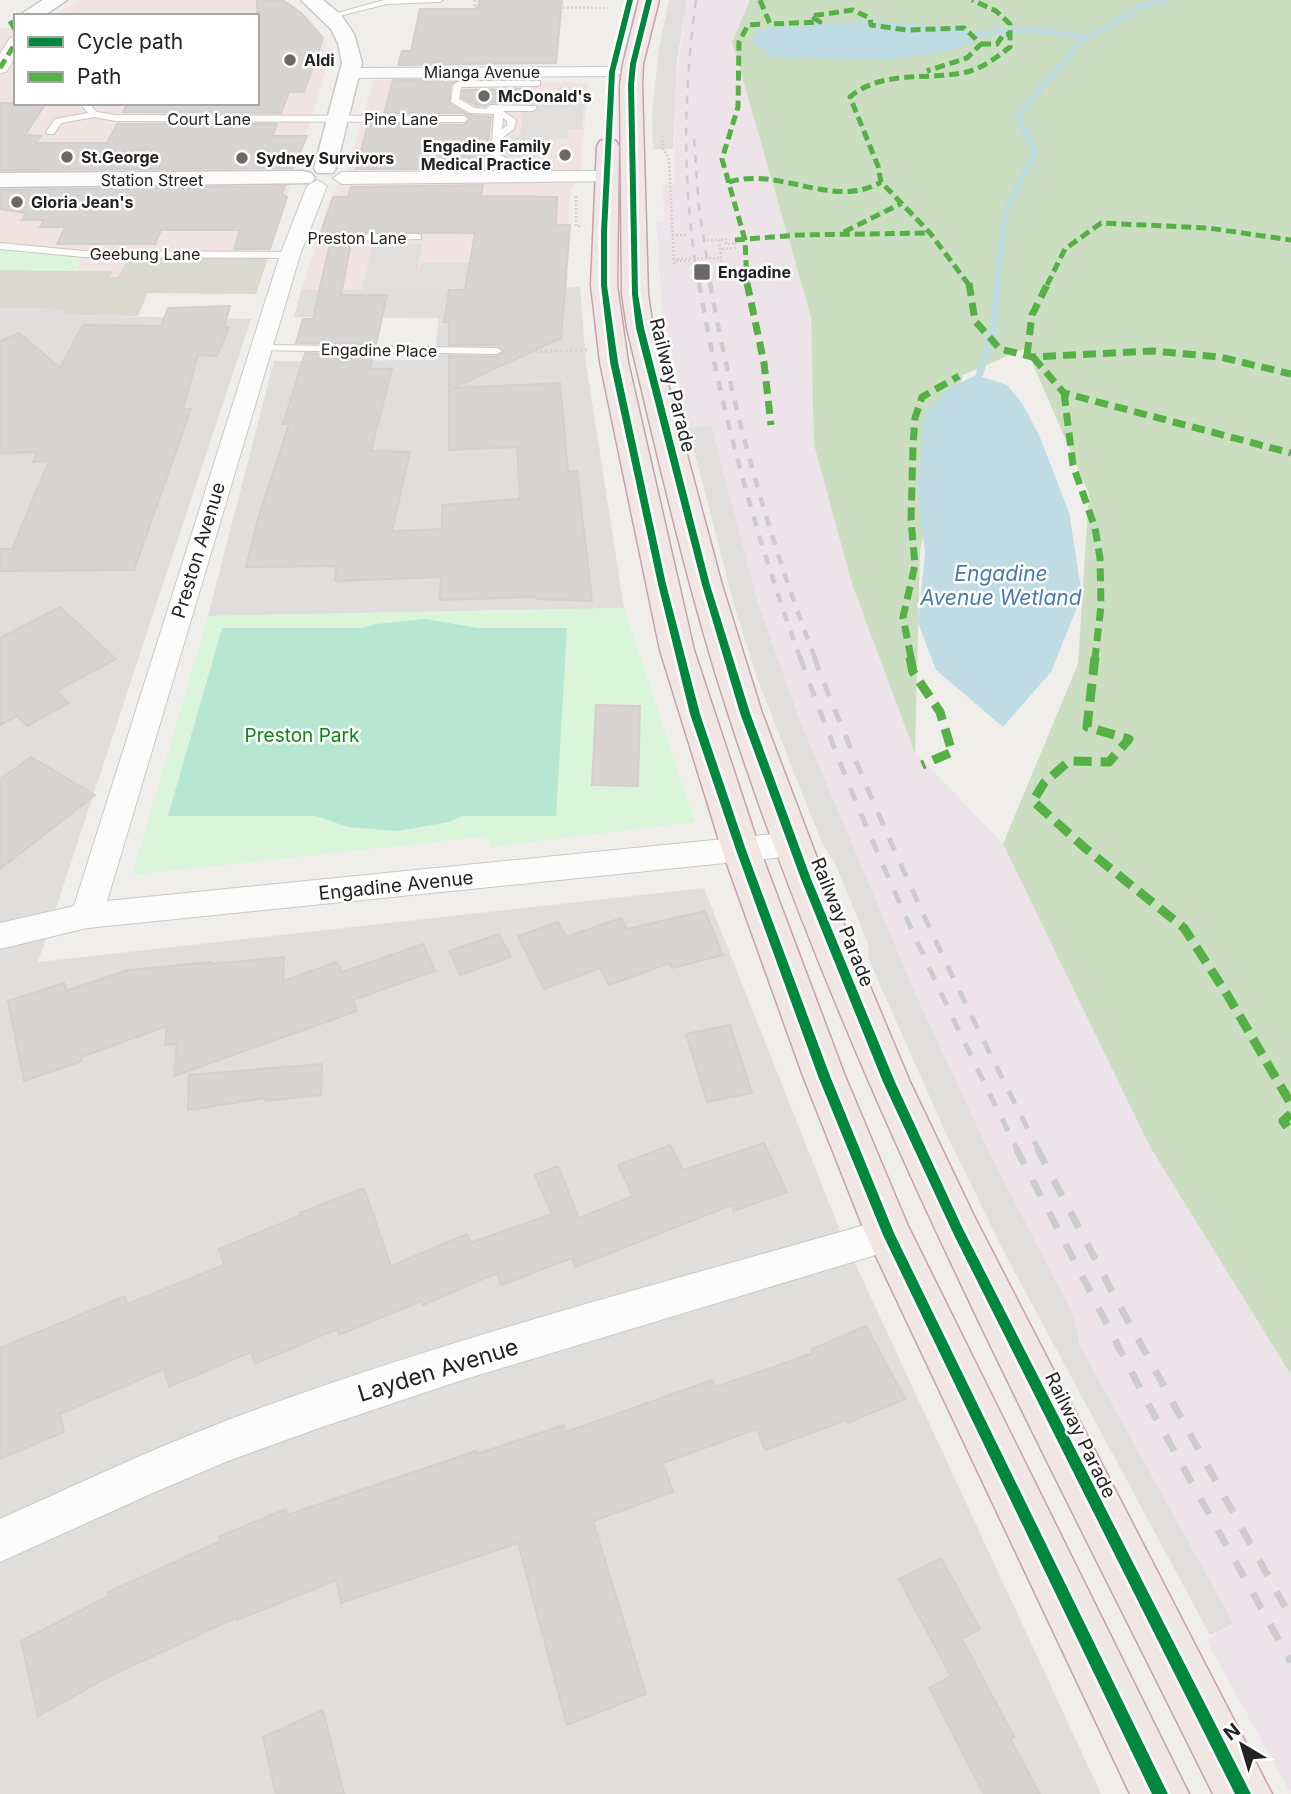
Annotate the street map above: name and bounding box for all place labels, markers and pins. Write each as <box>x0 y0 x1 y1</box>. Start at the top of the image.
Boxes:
place label: Aldi <box>304 50 335 70</box>
marker: Aldi <box>282 52 298 68</box>
place label: McDonald's <box>498 86 592 106</box>
marker: McDonald's <box>476 88 492 104</box>
place label: Engadine Family Medical Practice <box>421 136 551 174</box>
place label: St.George <box>81 147 159 167</box>
marker: Engadine Family Medical Practice <box>557 147 573 163</box>
place label: Sydney Survivors <box>256 148 394 168</box>
marker: St.George <box>59 149 75 165</box>
marker: Sydney Survivors <box>234 150 250 166</box>
place label: Gloria Jean's <box>31 192 133 212</box>
marker: Gloria Jean's <box>9 194 25 210</box>
marker: Engadine <box>692 262 712 282</box>
place label: Engadine <box>718 262 791 282</box>

